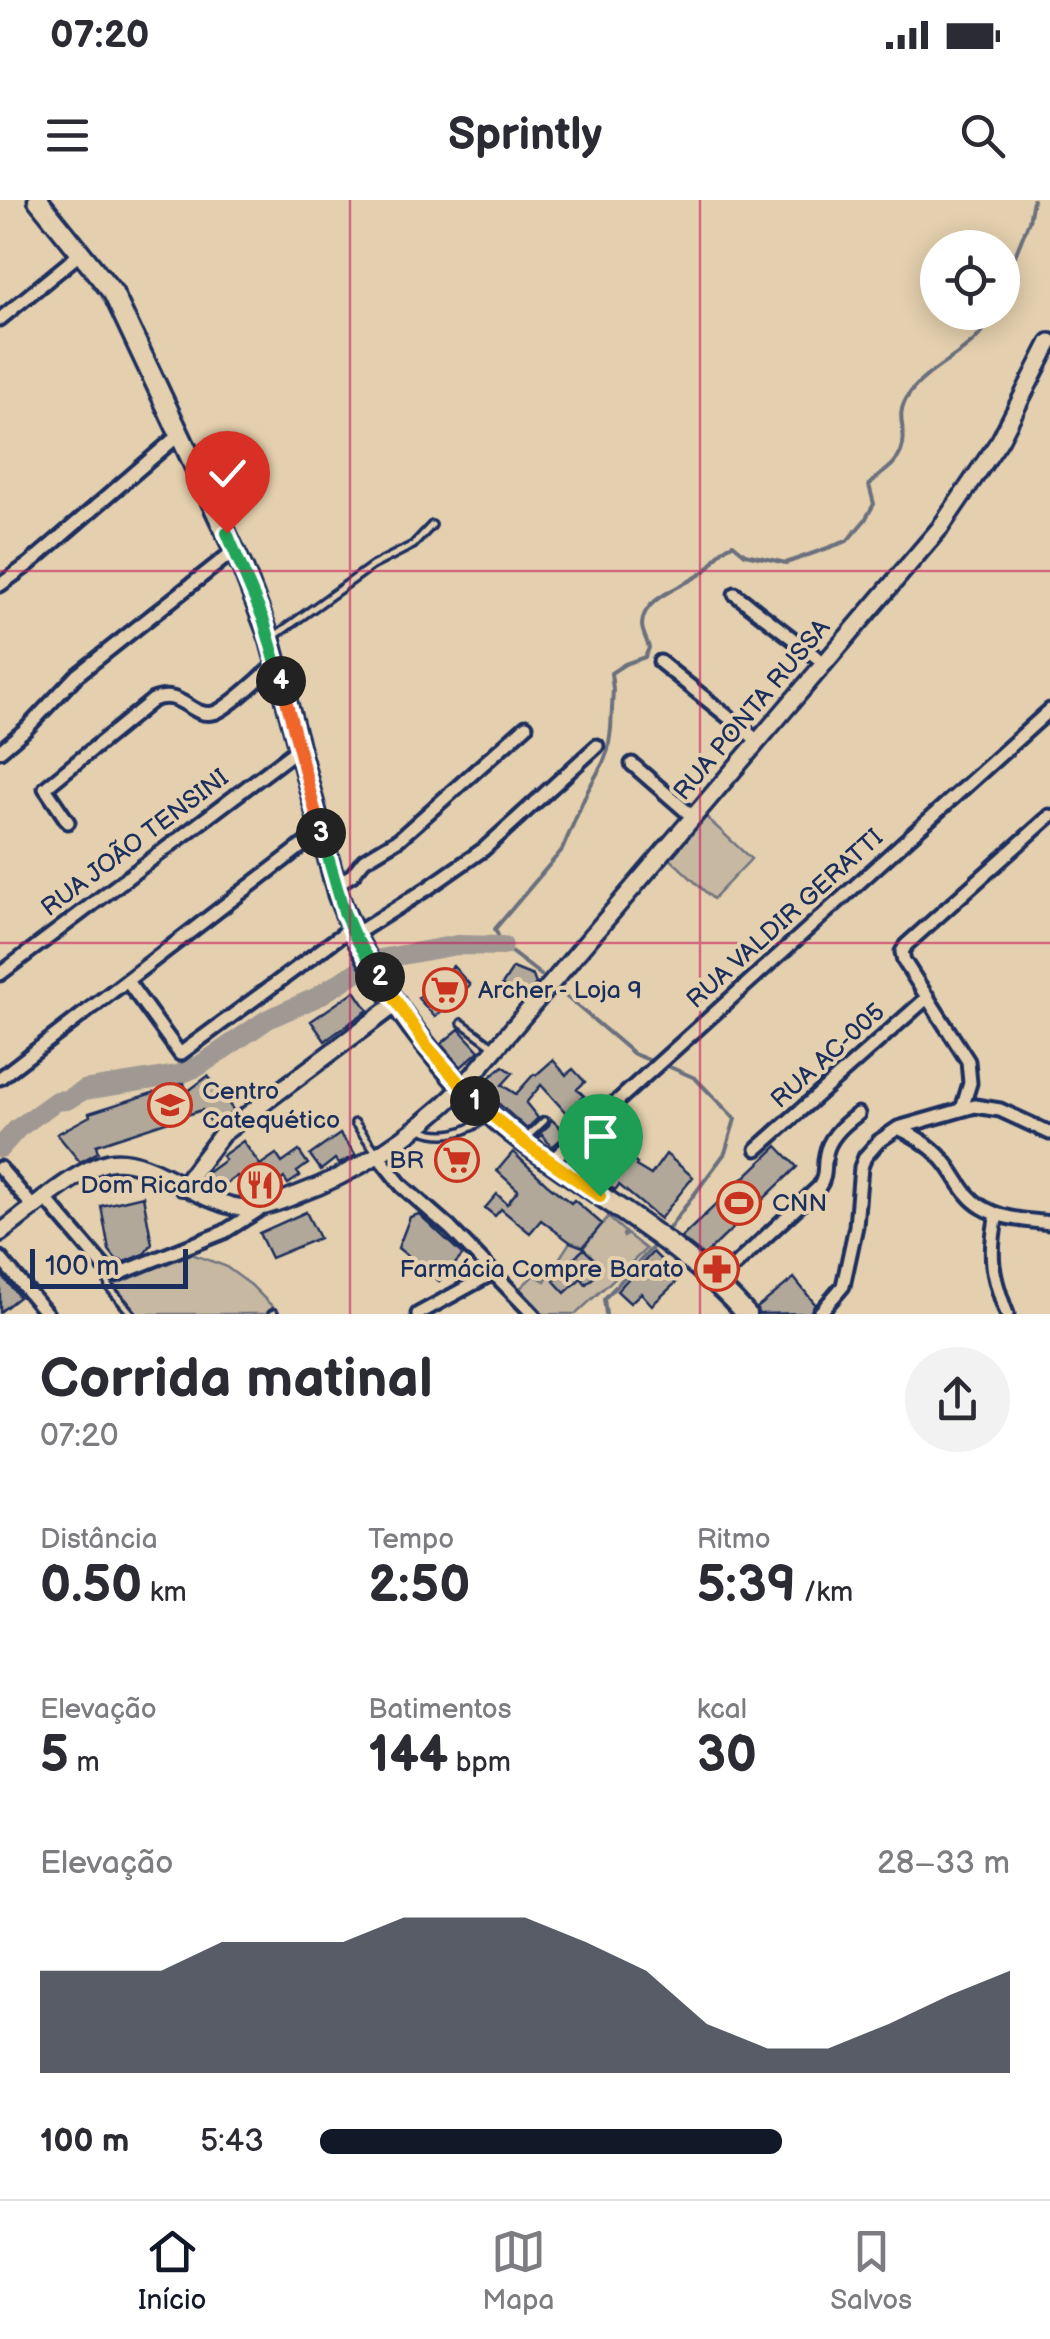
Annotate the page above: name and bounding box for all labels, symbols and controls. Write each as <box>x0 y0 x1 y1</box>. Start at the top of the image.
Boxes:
text: 07:20 <box>50 13 150 58</box>
icon: menu <box>40 108 95 163</box>
text: Sprintly <box>448 108 602 163</box>
icon: search <box>955 108 1010 163</box>
map controls <box>920 230 1020 330</box>
button: locate <box>920 230 1020 330</box>
pin <box>185 431 270 534</box>
icon: check <box>200 446 255 501</box>
street label: RUA PONTA RUSSA <box>667 612 837 807</box>
pin: 4 <box>256 656 306 706</box>
text: 4 <box>273 664 289 697</box>
street label: RUA JOÃO TENSINI <box>35 762 235 924</box>
pin: 3 <box>296 808 346 858</box>
text: 3 <box>313 816 329 849</box>
street label: RUA VALDIR GERATTI <box>680 823 890 1015</box>
pin: 2 <box>355 952 405 1002</box>
text: 2 <box>372 960 388 993</box>
supermarket icon: Archer - Loja 9 <box>422 967 468 1013</box>
place label: Archer - Loja 9 <box>478 975 642 1006</box>
street label: RUA AC-005 <box>765 997 891 1115</box>
place label: Centro Catequético <box>202 1076 340 1136</box>
pin: 1 <box>450 1076 500 1126</box>
school or university icon: Centro Catequético <box>147 1082 193 1128</box>
text: 1 <box>469 1084 481 1117</box>
pin <box>558 1094 643 1197</box>
icon: arrive <box>573 1109 628 1164</box>
supermarket icon: BR <box>434 1137 480 1183</box>
place label: BR <box>389 1145 424 1176</box>
restaurant icon: Dom Ricardo <box>237 1162 283 1208</box>
place label: Dom Ricardo <box>80 1170 228 1201</box>
sports icon: CNN <box>716 1180 762 1226</box>
place label: CNN <box>772 1188 827 1219</box>
scale bar <box>30 1244 188 1288</box>
pharmacy icon: Farmácia Compre Barato <box>694 1246 740 1292</box>
text: 100 m <box>45 1250 119 1283</box>
place label: Farmácia Compre Barato <box>399 1254 684 1285</box>
text: Corrida matinal <box>40 1346 433 1413</box>
button: share <box>905 1347 1010 1452</box>
text: 07:20 <box>40 1417 119 1456</box>
text: Distância <box>40 1523 158 1556</box>
text: Tempo <box>368 1523 454 1556</box>
text: Ritmo <box>697 1523 771 1556</box>
text: 0.50 <box>40 1556 142 1616</box>
text: 2:50 <box>368 1556 470 1616</box>
text: 5:39 <box>697 1556 796 1616</box>
text: km <box>142 1576 187 1609</box>
text: /km <box>796 1576 853 1609</box>
text: Elevação <box>40 1693 157 1726</box>
text: Batimentos <box>368 1693 512 1726</box>
text: kcal <box>697 1693 747 1726</box>
text: 5 <box>40 1726 69 1786</box>
text: 144 <box>368 1726 448 1786</box>
text: 30 <box>697 1726 757 1786</box>
text: m <box>69 1746 100 1779</box>
text: bpm <box>448 1746 511 1779</box>
text: Elevação <box>40 1844 173 1883</box>
text: 28–33 m <box>877 1844 1010 1883</box>
text: 100 m <box>40 2122 129 2161</box>
text: 5:43 <box>200 2122 264 2161</box>
tab: Início <box>138 2224 206 2317</box>
tab: Mapa <box>482 2224 554 2317</box>
tab: Salvos <box>830 2224 912 2317</box>

